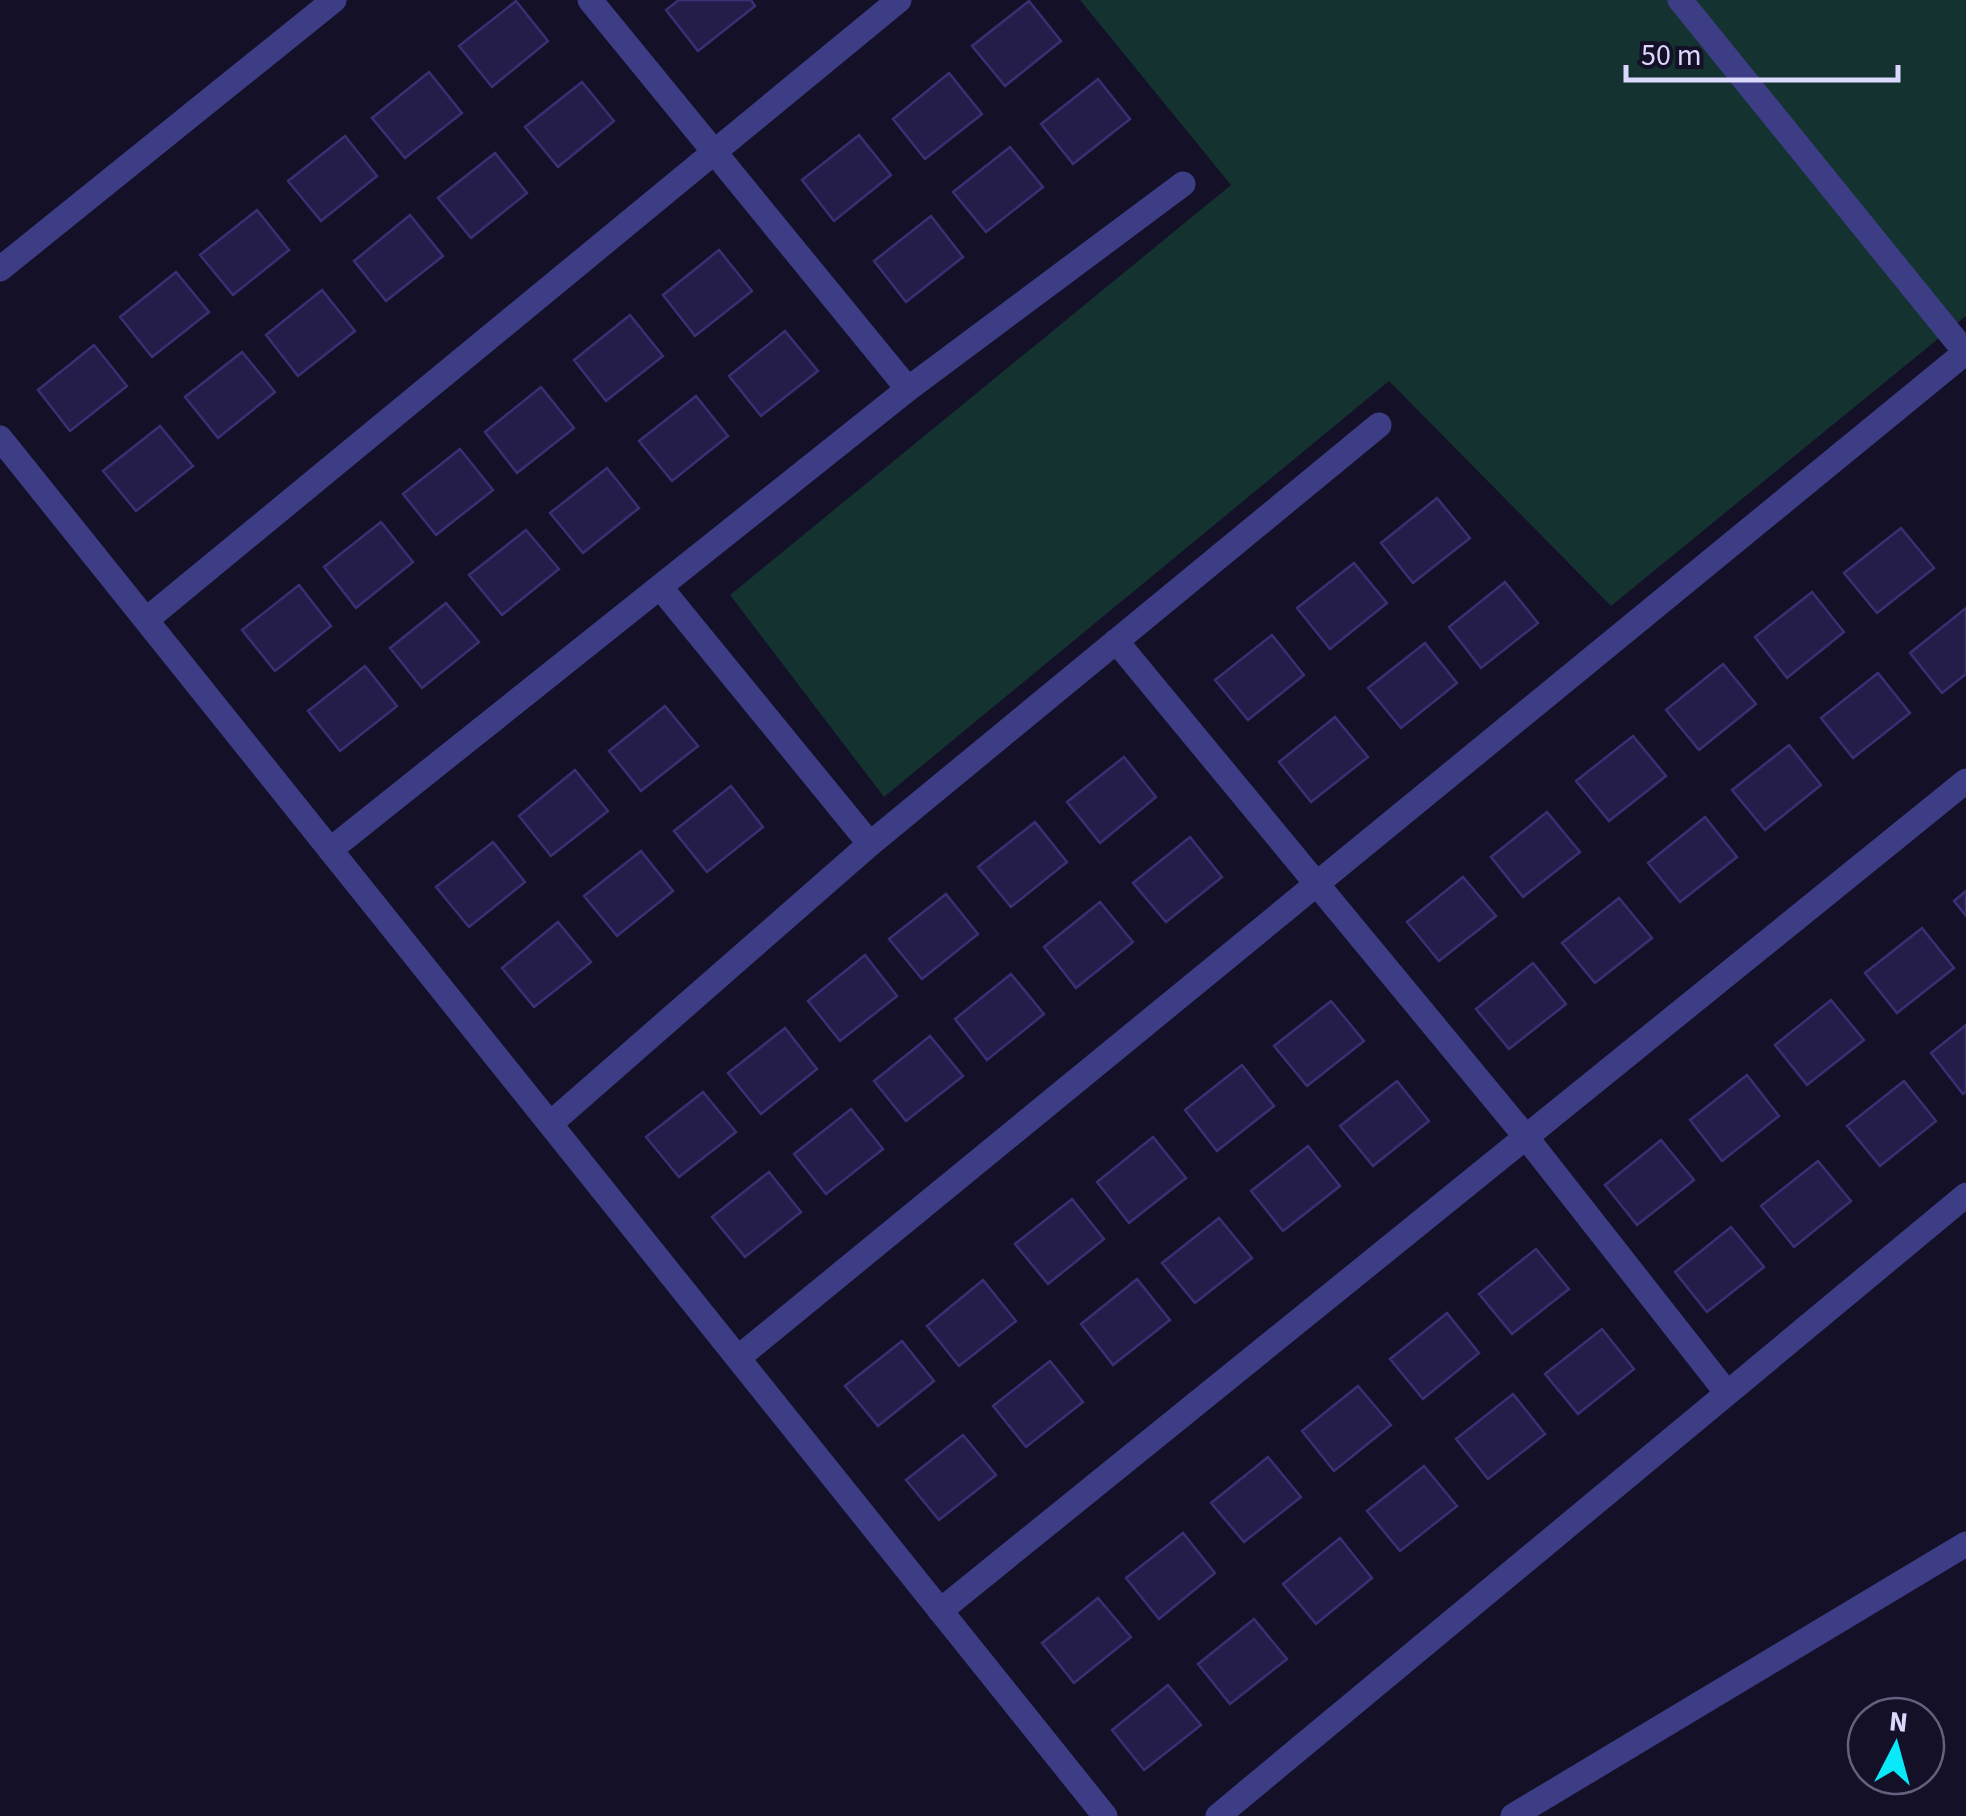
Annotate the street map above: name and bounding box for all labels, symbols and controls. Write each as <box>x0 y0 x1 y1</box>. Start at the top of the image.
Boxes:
scale bar <box>1626 20 1898 82</box>
text: 50 m <box>1641 34 1702 77</box>
north arrow <box>1846 1696 1946 1796</box>
text: N <box>1887 1701 1910 1743</box>

